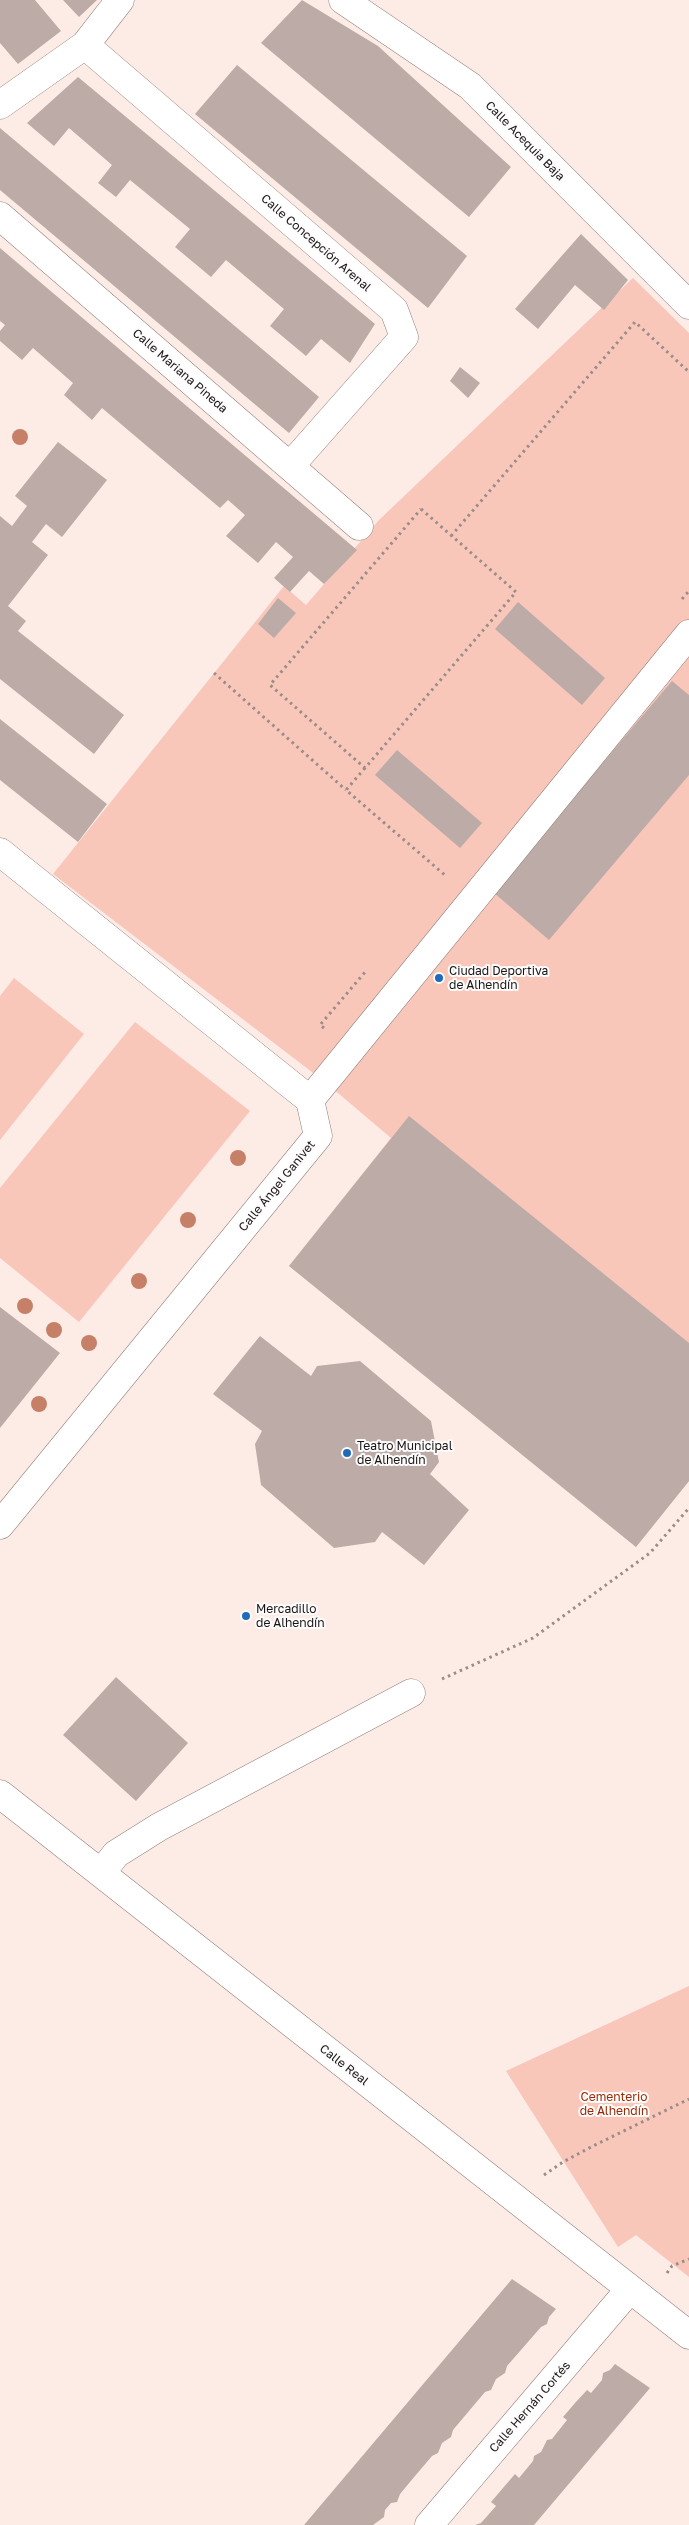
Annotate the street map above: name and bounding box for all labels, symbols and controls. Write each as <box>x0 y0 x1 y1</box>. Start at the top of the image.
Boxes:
street label: Calle Acequia Baja <box>482 98 568 184</box>
street label: Calle Concepción Arenal <box>258 191 374 295</box>
street label: Calle Mariana Pineda <box>130 326 230 416</box>
place label: Ciudad Deportiva de Alhendín <box>449 964 548 992</box>
marker: Ciudad Deportiva de Alhendín <box>433 972 445 984</box>
street label: Calle Ángel Ganivet <box>236 1138 318 1234</box>
place label: Teatro Municipal de Alhendín <box>357 1439 452 1467</box>
marker: Teatro Municipal de Alhendín <box>341 1447 353 1459</box>
place label: Mercadillo de Alhendín <box>256 1602 325 1630</box>
marker: Mercadillo de Alhendín <box>240 1610 252 1622</box>
street label: Calle Real <box>317 2041 371 2089</box>
park label: Cementerio de Alhendín <box>580 2090 648 2118</box>
street label: Calle Hernán Cortés <box>486 2358 574 2456</box>

